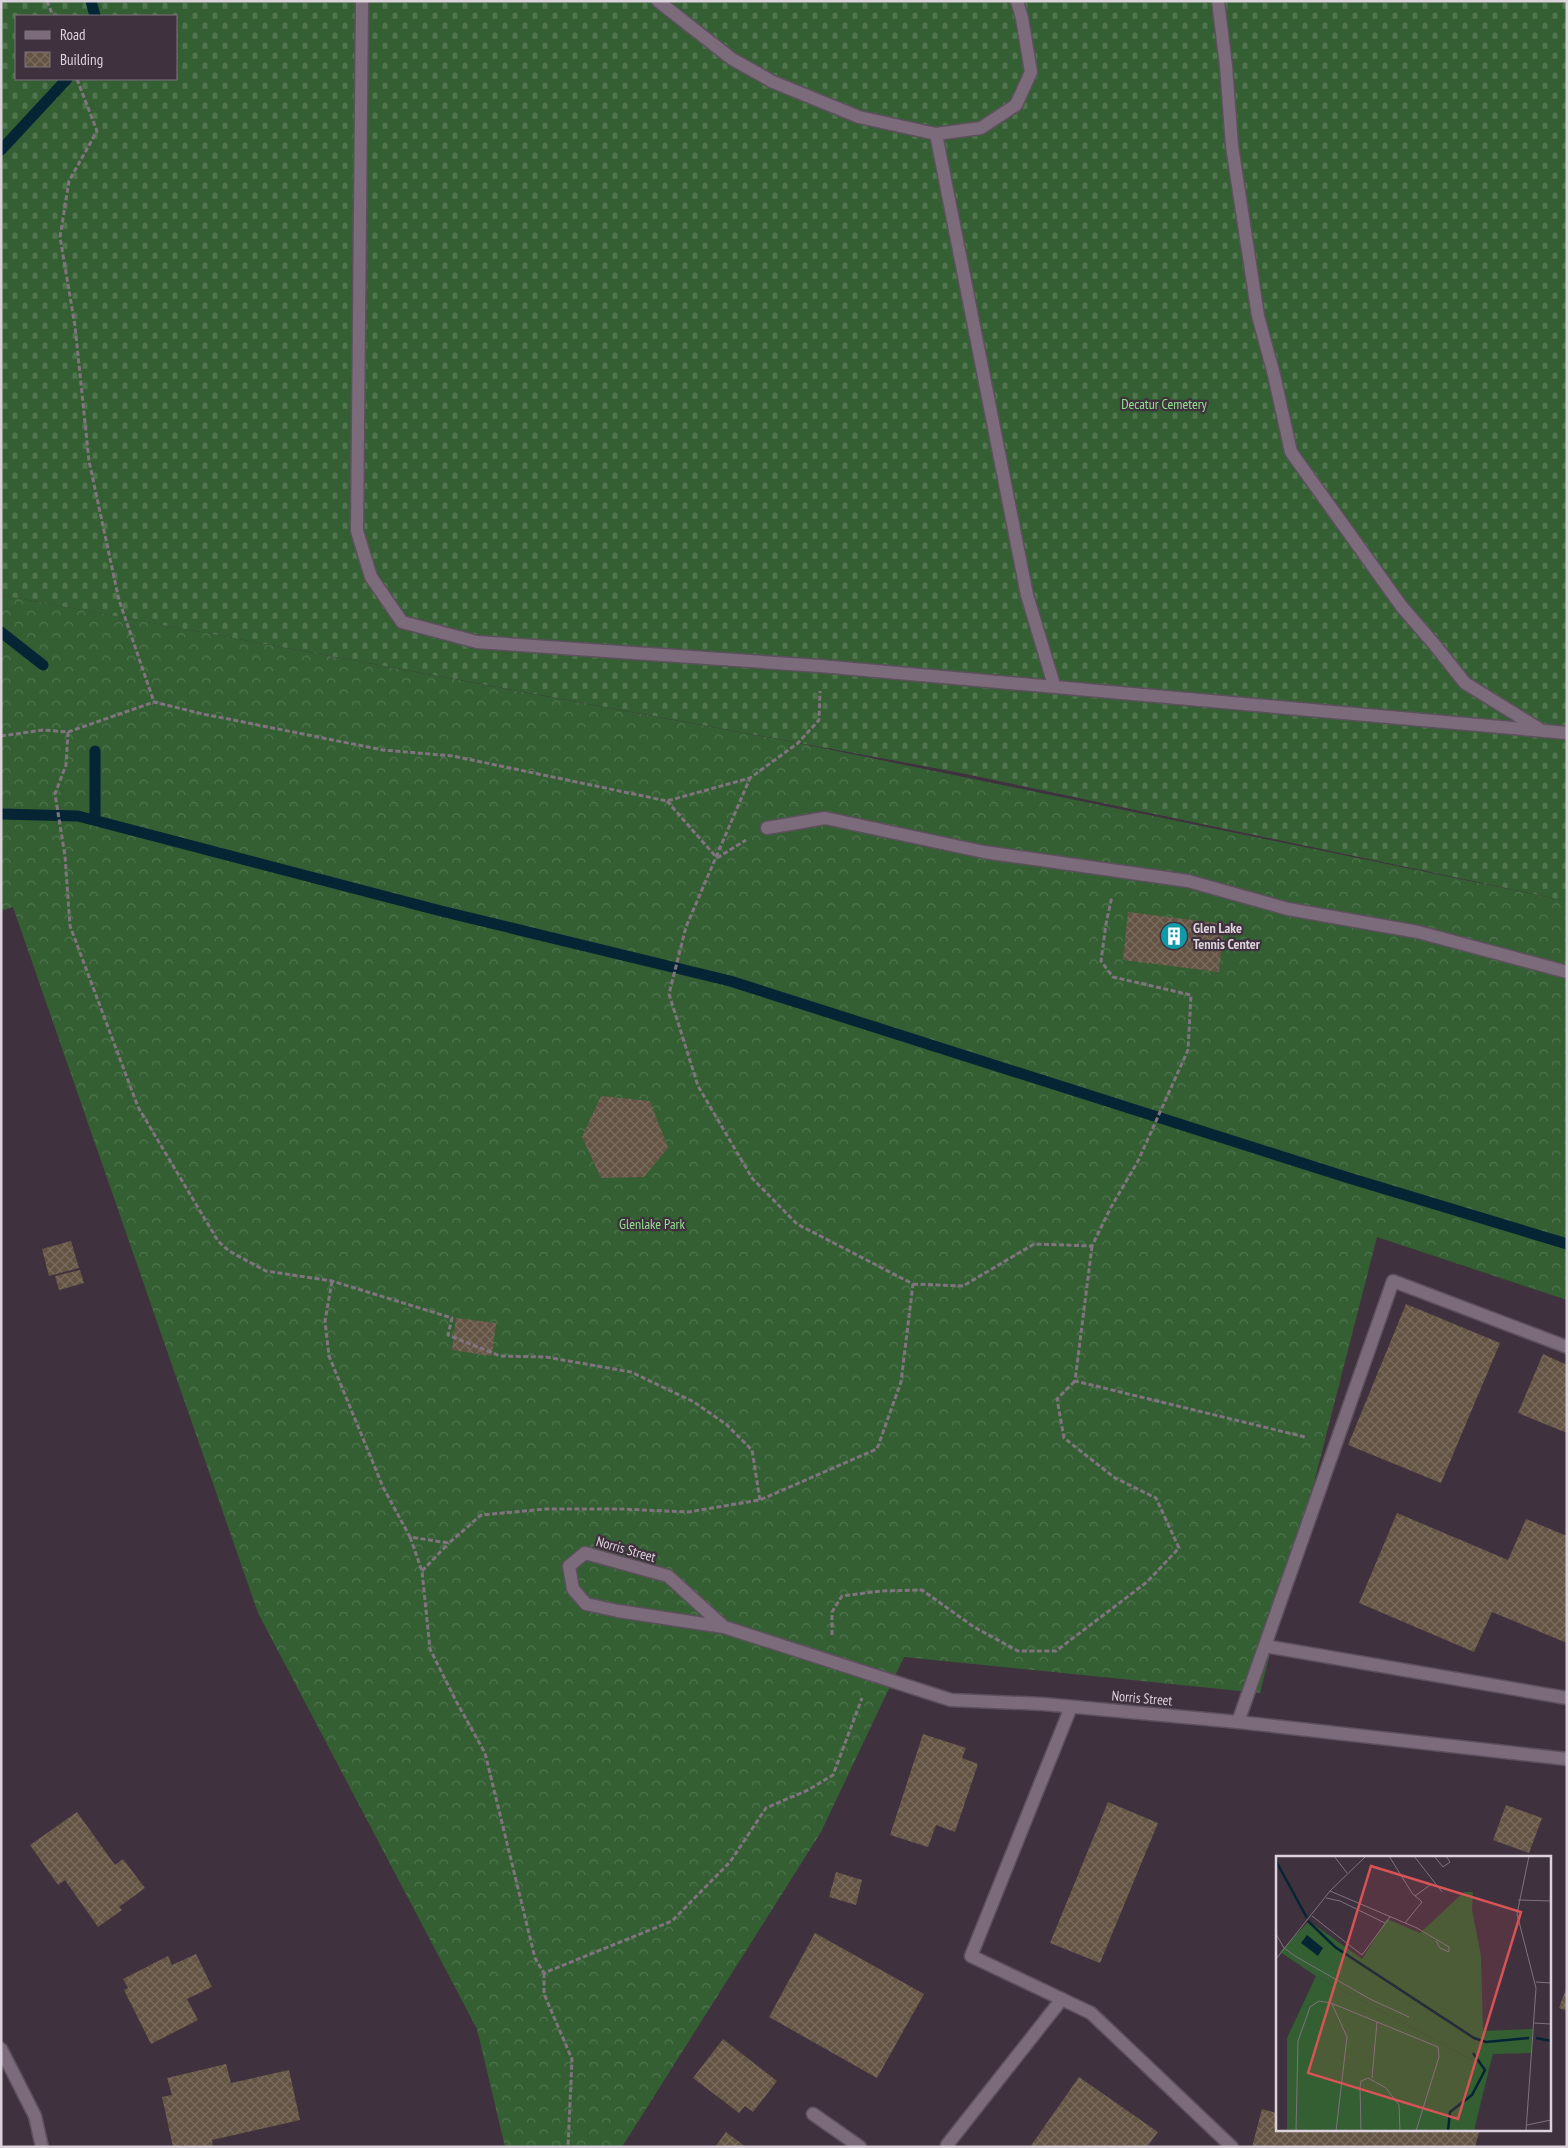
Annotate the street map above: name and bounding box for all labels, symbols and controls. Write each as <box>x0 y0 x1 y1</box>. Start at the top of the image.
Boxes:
legend <box>15 15 178 80</box>
text: Road <box>60 25 86 44</box>
text: Building <box>60 50 103 69</box>
park label: Decatur Cemetery <box>1121 395 1208 413</box>
place label: Glen Lake Tennis Center <box>1193 919 1261 953</box>
building icon: Glen Lake Tennis Center <box>1159 921 1189 951</box>
park label: Glenlake Park <box>619 1215 685 1233</box>
street label: Norris Street <box>594 1532 658 1566</box>
street label: Norris Street <box>1111 1686 1173 1710</box>
inset map <box>1276 1856 1550 2130</box>

